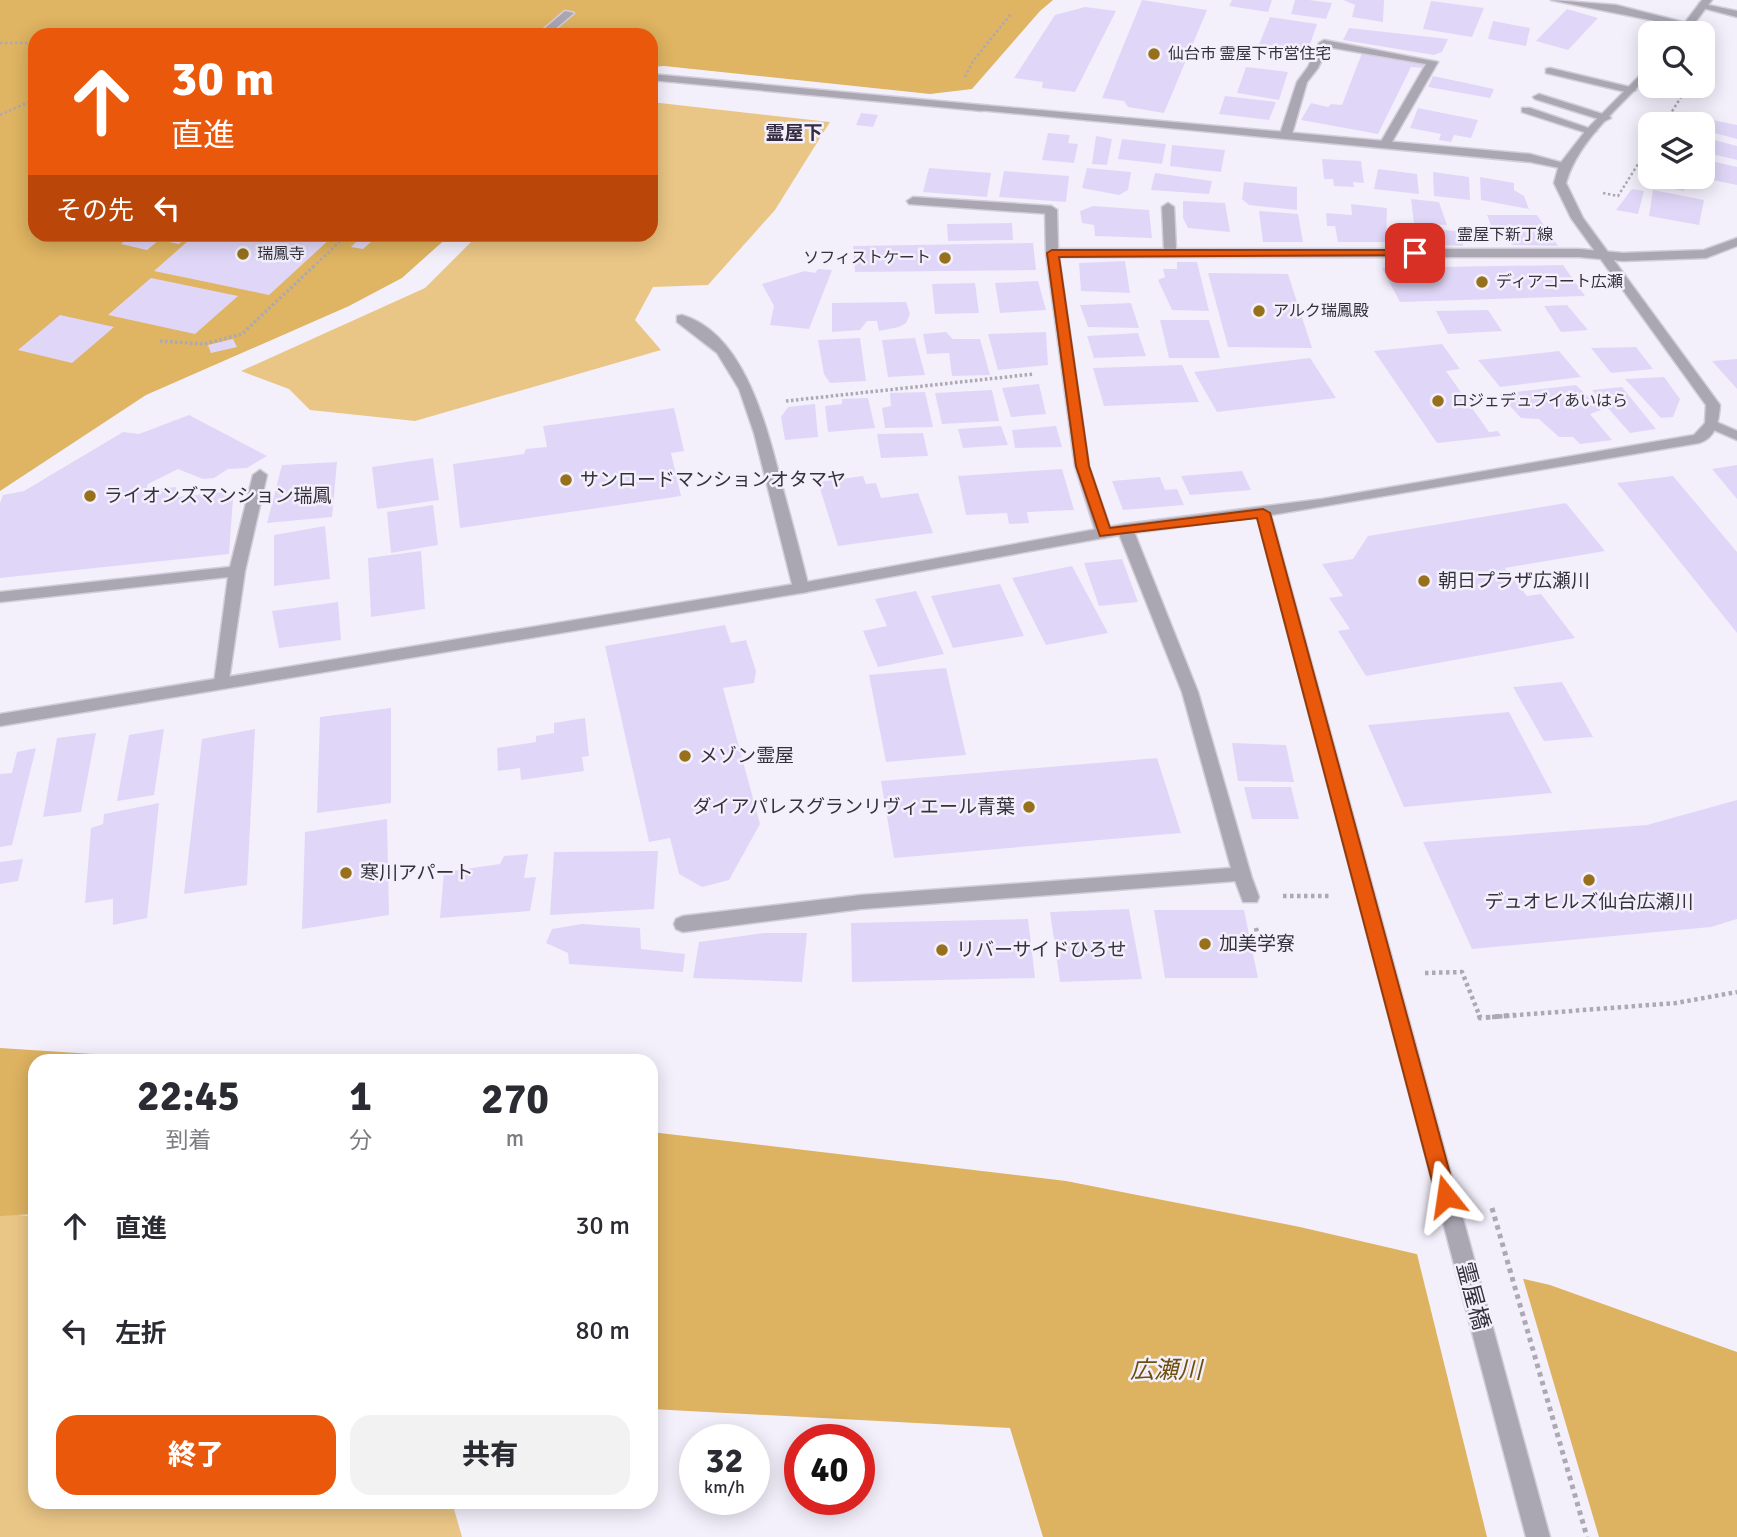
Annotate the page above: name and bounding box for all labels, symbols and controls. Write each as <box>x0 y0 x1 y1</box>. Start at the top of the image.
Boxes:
map controls <box>1638 21 1715 189</box>
button: search <box>1638 21 1715 98</box>
place label: 仙台市 霊屋下市営住宅 <box>1168 44 1332 64</box>
marker: 仙台市 霊屋下市営住宅 <box>1146 46 1162 62</box>
text: 30 m <box>171 49 274 109</box>
icon: ahead <box>56 56 147 147</box>
button: layers <box>1638 112 1715 189</box>
text: 直進 <box>171 116 235 155</box>
district label: 霊屋下 <box>765 121 823 145</box>
icon: left <box>148 189 186 227</box>
text: その先 <box>56 195 134 227</box>
pin <box>1385 223 1445 283</box>
street label: 霊屋下新丁線 <box>1457 225 1553 245</box>
icon: arrive <box>1396 234 1434 272</box>
place label: 瑞鳳寺 <box>257 244 305 264</box>
marker: 瑞鳳寺 <box>235 246 251 262</box>
place label: ソフィストケート <box>803 248 931 268</box>
marker: ソフィストケート <box>937 250 953 266</box>
place label: ディアコート広瀬 <box>1496 272 1623 292</box>
marker: ディアコート広瀬 <box>1474 274 1490 290</box>
place label: アルク瑞鳳殿 <box>1273 301 1369 321</box>
marker: アルク瑞鳳殿 <box>1251 303 1267 319</box>
place label: ロジェデュブイあいはら <box>1452 391 1628 411</box>
marker: ロジェデュブイあいはら <box>1430 393 1446 409</box>
place label: サンロードマンションオタマヤ <box>580 468 846 492</box>
marker: サンロードマンションオタマヤ <box>558 472 574 488</box>
place label: ライオンズマンション瑞鳳 <box>104 484 332 508</box>
marker: ライオンズマンション瑞鳳 <box>82 488 98 504</box>
place label: 朝日プラザ広瀬川 <box>1438 569 1590 593</box>
marker: 朝日プラザ広瀬川 <box>1416 573 1432 589</box>
place label: メゾン霊屋 <box>699 744 794 768</box>
marker: メゾン霊屋 <box>677 748 693 764</box>
place label: ダイアパレスグランリヴィエール青葉 <box>692 795 1015 819</box>
marker: ダイアパレスグランリヴィエール青葉 <box>1021 799 1037 815</box>
place label: 寒川アパート <box>360 861 474 885</box>
marker: 寒川アパート <box>338 865 354 881</box>
marker: デュオヒルズ仙台広瀬川 <box>1581 872 1597 888</box>
place label: デュオヒルズ仙台広瀬川 <box>1484 890 1694 914</box>
place label: 加美学寮 <box>1219 932 1295 956</box>
marker: 加美学寮 <box>1197 936 1213 952</box>
place label: リバーサイドひろせ <box>956 938 1127 962</box>
marker: リバーサイドひろせ <box>934 942 950 958</box>
text: 22:45 <box>137 1071 240 1122</box>
text: 1 <box>349 1071 372 1122</box>
text: 270 <box>481 1074 549 1125</box>
text: m <box>506 1124 524 1153</box>
text: 到着 <box>166 1126 212 1155</box>
text: 分 <box>349 1126 372 1155</box>
position arrow <box>1409 1159 1483 1233</box>
icon: ahead <box>56 1207 94 1245</box>
text: 30 m <box>575 1210 630 1242</box>
text: 直進 <box>115 1213 167 1245</box>
street label: 霊屋橋 <box>1450 1259 1496 1333</box>
icon: left <box>56 1312 94 1350</box>
text: 80 m <box>575 1315 630 1347</box>
text: 左折 <box>115 1318 167 1350</box>
water label: 広瀬川 <box>1130 1355 1205 1385</box>
button: 終了 <box>56 1415 336 1495</box>
button: 共有 <box>350 1415 630 1495</box>
speed limit sign: 40 <box>784 1424 875 1515</box>
text: 32 <box>706 1439 743 1482</box>
text: km/h <box>704 1476 745 1498</box>

